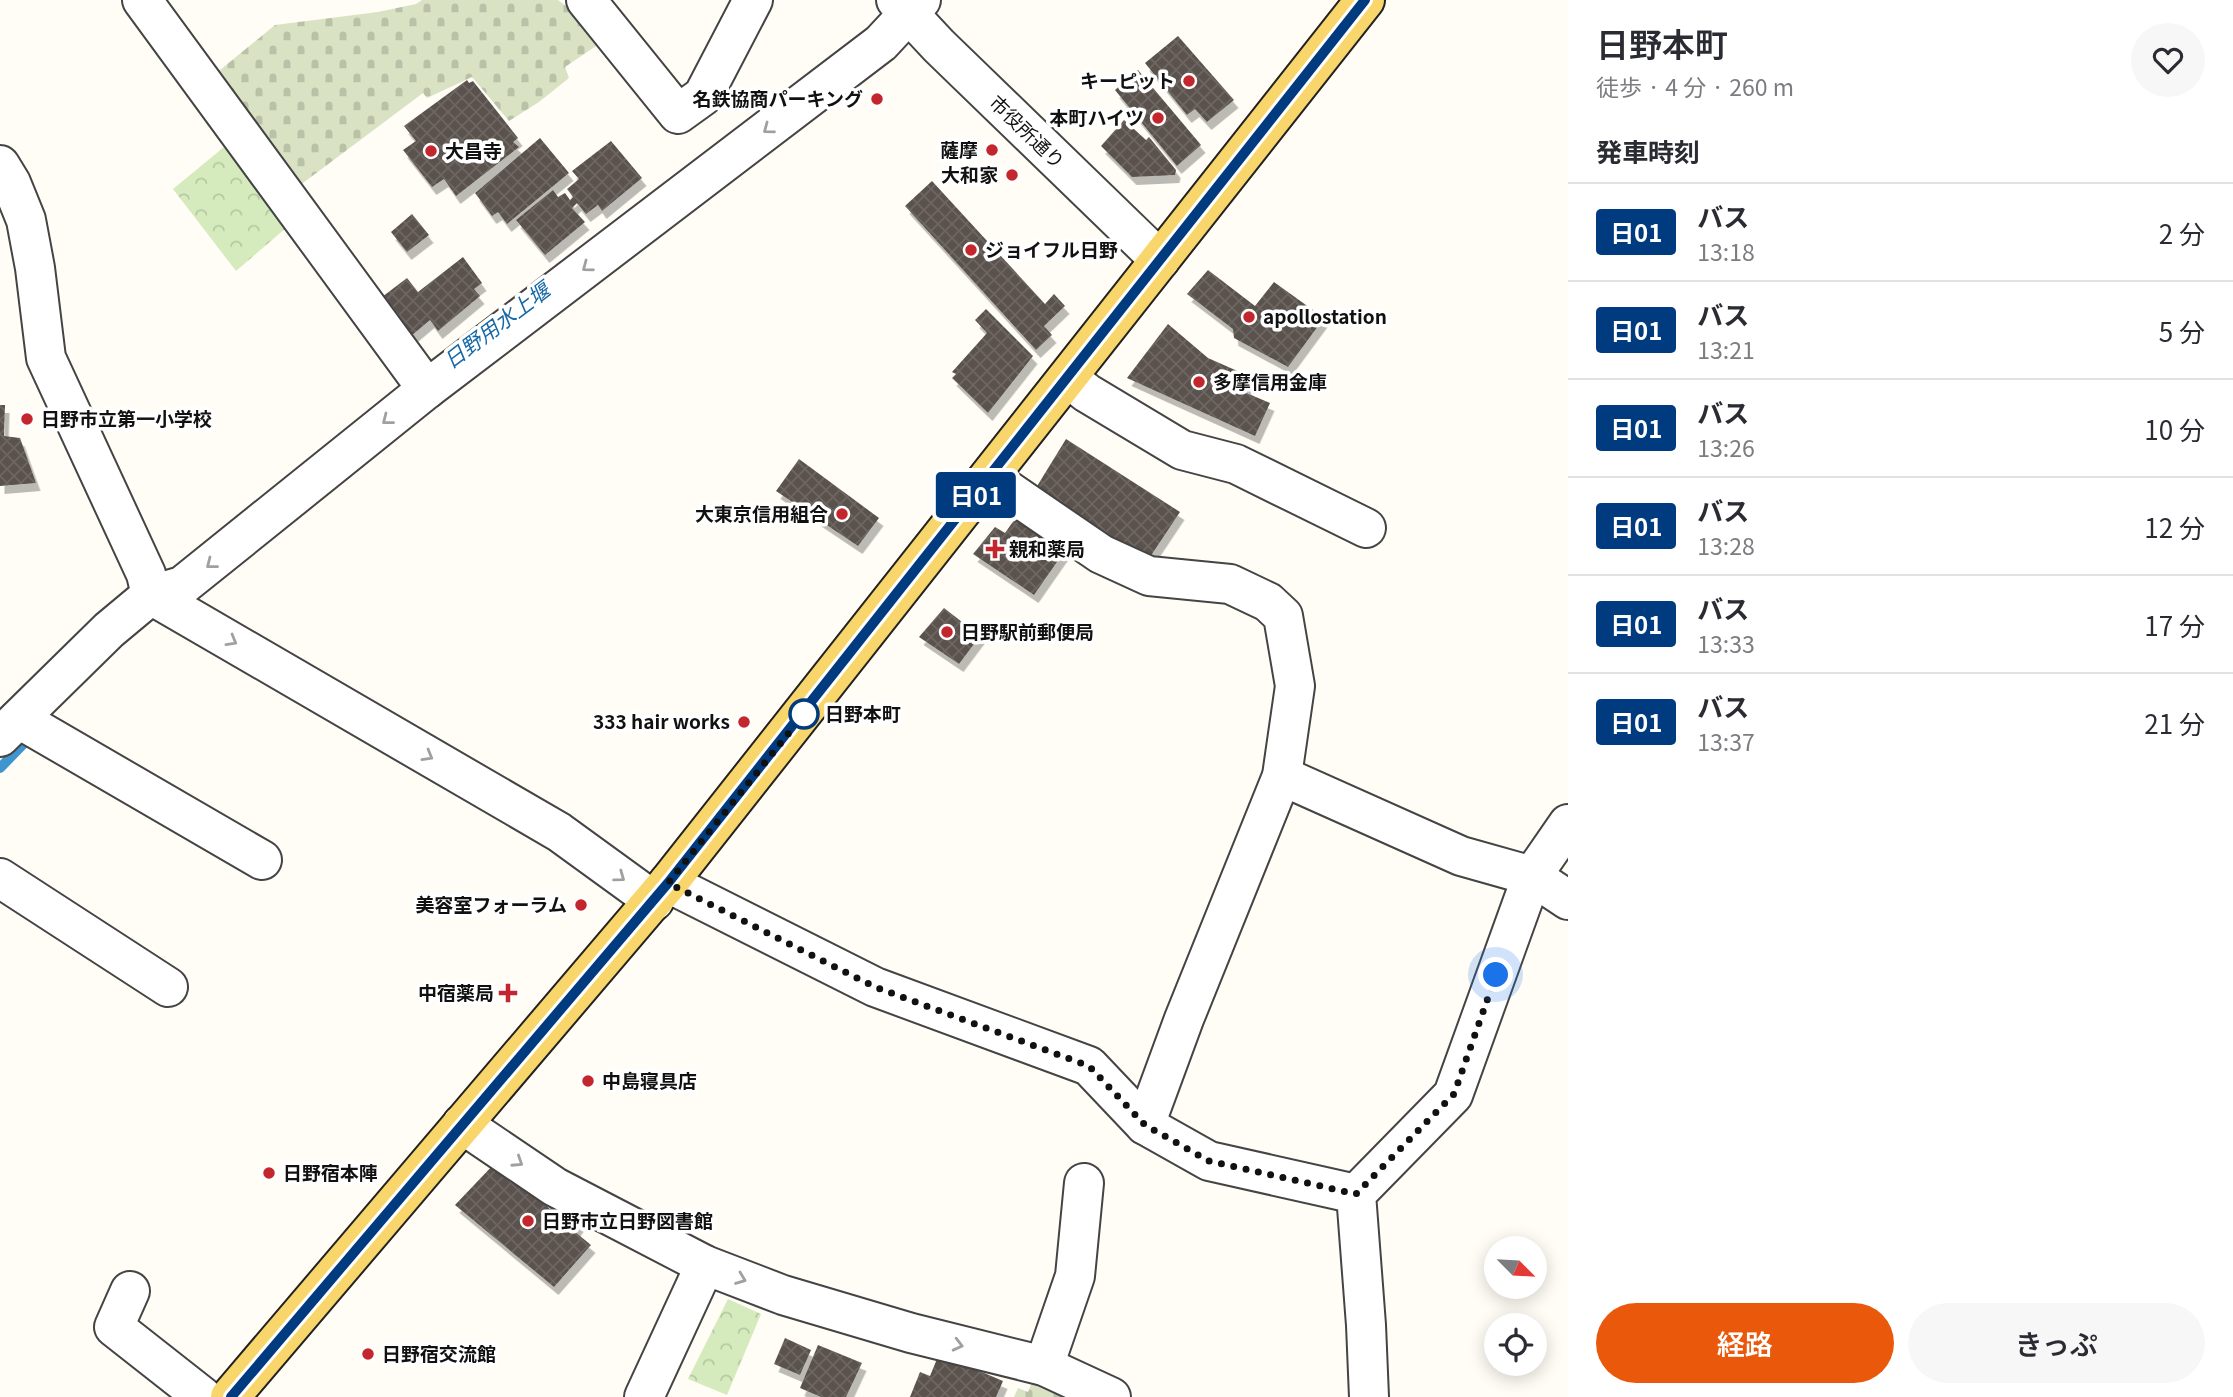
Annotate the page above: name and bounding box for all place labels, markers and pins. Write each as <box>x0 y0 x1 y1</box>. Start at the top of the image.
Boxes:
place label: キーピット <box>1080 66 1175 93</box>
marker: キーピット <box>1181 73 1197 89</box>
place label: 名鉄協商パーキング <box>693 84 863 111</box>
marker: 名鉄協商パーキング <box>869 91 885 107</box>
place label: 本町ハイツ <box>1049 103 1144 130</box>
marker: 本町ハイツ <box>1150 110 1166 126</box>
place label: 薩摩 <box>940 135 978 162</box>
place label: 大昌寺 <box>445 136 502 163</box>
marker: 薩摩 <box>984 142 1000 158</box>
marker: 大昌寺 <box>423 143 439 159</box>
place label: 大和家 <box>941 160 998 187</box>
marker: 大和家 <box>1004 167 1020 183</box>
place label: ジョイフル日野 <box>985 235 1118 262</box>
marker: ジョイフル日野 <box>963 242 979 258</box>
place label: apollostation <box>1263 302 1387 329</box>
marker: apollostation <box>1241 309 1257 325</box>
place label: 多摩信用金庫 <box>1213 367 1327 394</box>
marker: 多摩信用金庫 <box>1191 374 1207 390</box>
place label: 日野市立第一小学校 <box>41 404 212 431</box>
marker: 日野市立第一小学校 <box>19 411 35 427</box>
place label: 大東京信用組合 <box>695 499 828 526</box>
marker: 大東京信用組合 <box>834 506 850 522</box>
place label: 親和薬局 <box>1009 534 1085 561</box>
marker: 親和薬局 <box>987 541 1003 557</box>
place label: 日野駅前郵便局 <box>961 617 1094 644</box>
marker: 日野駅前郵便局 <box>939 624 955 640</box>
marker: 日野本町 <box>789 699 819 729</box>
place label: 日野本町 <box>825 699 901 726</box>
place label: 333 hair works <box>593 707 730 734</box>
marker: 333 hair works <box>736 714 752 730</box>
place label: 美容室フォーラム <box>416 890 567 917</box>
marker: 美容室フォーラム <box>573 897 589 913</box>
place label: 中宿薬局 <box>418 978 494 1005</box>
marker: 中宿薬局 <box>500 985 516 1001</box>
place label: 中島寝具店 <box>602 1066 697 1093</box>
marker: 中島寝具店 <box>580 1073 596 1089</box>
place label: 日野宿本陣 <box>283 1158 378 1185</box>
marker: 日野宿本陣 <box>261 1165 277 1181</box>
place label: 日野市立日野図書館 <box>542 1206 713 1233</box>
marker: 日野市立日野図書館 <box>520 1213 536 1229</box>
place label: 日野宿交流館 <box>382 1339 496 1366</box>
marker: 日野宿交流館 <box>360 1346 376 1362</box>

